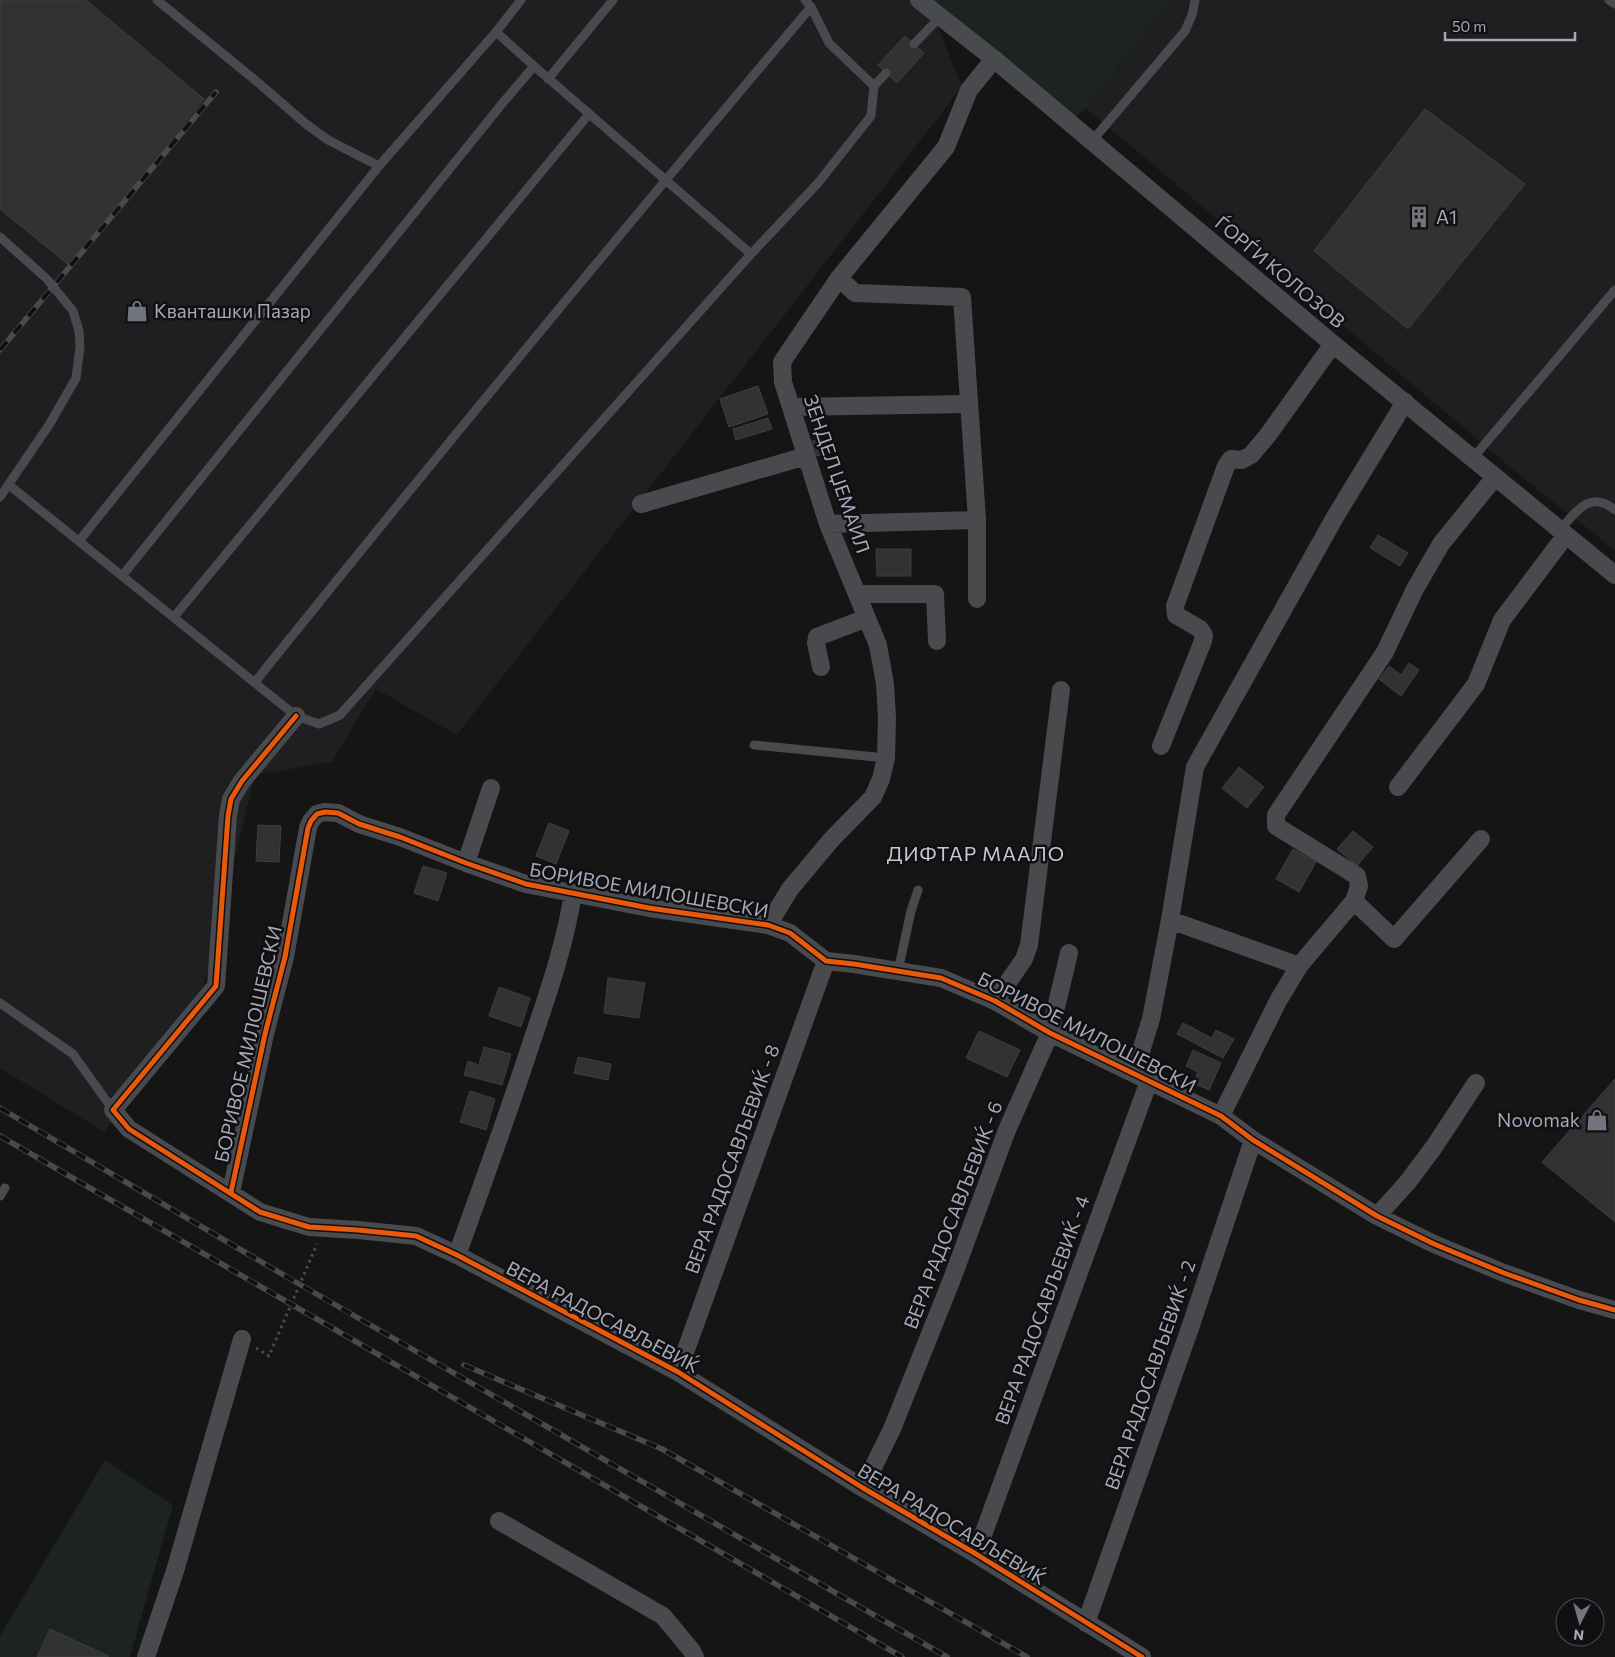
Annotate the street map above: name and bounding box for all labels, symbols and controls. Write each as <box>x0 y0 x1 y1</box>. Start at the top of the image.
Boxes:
scale bar <box>1445 10 1575 42</box>
text: 50 m <box>1452 17 1486 35</box>
building icon: А1 <box>1406 204 1432 230</box>
place label: А1 <box>1436 205 1457 228</box>
street label: ЃОРЃИ КОЛОЗОВ <box>1211 211 1350 333</box>
shop icon: Кванташки Пазар <box>124 298 150 324</box>
place label: Кванташки Пазар <box>154 299 311 322</box>
street label: ЗЕНДЕЛ ЏЕМАИЛ <box>800 392 875 556</box>
district label: ДИФТАР МААЛО <box>887 841 1065 865</box>
street label: БОРИВОЕ МИЛОШЕВСКИ <box>528 857 770 922</box>
street label: БОРИВОЕ МИЛОШЕВСКИ <box>209 923 286 1164</box>
street label: БОРИВОЕ МИЛОШЕВСКИ <box>974 966 1200 1097</box>
street label: ВЕРА РАДОСАВЉЕВИЌ - 8 <box>679 1041 784 1277</box>
street label: ВЕРА РАДОСАВЉЕВИЌ - 6 <box>898 1098 1007 1332</box>
shop icon: Novomak <box>1584 1107 1610 1133</box>
place label: Novomak <box>1497 1108 1580 1131</box>
street label: ВЕРА РАДОСАВЉЕВИЌ - 4 <box>989 1192 1094 1428</box>
street label: ВЕРА РАДОСАВЉЕВИЌ <box>503 1256 704 1377</box>
street label: ВЕРА РАДОСАВЉЕВИЌ - 2 <box>1099 1257 1200 1493</box>
street label: ВЕРА РАДОСАВЉЕВИЌ <box>854 1458 1051 1589</box>
north arrow <box>1555 1597 1605 1647</box>
text: N <box>1572 1626 1585 1644</box>

